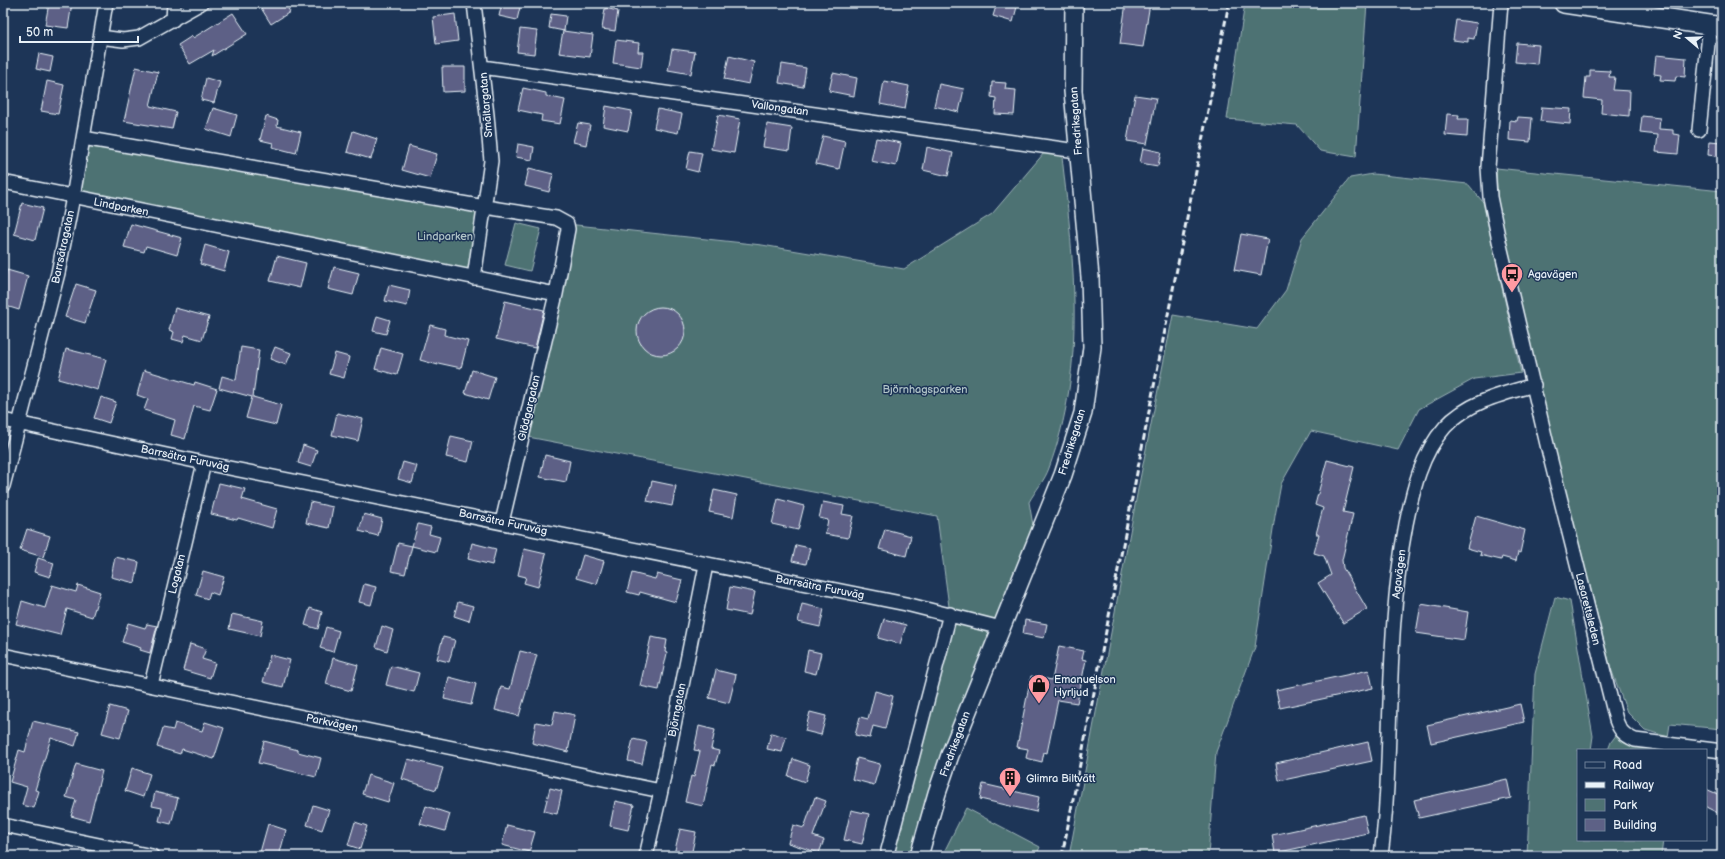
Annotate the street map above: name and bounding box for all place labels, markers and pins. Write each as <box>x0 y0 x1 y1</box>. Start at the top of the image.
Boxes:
bus stop icon: Agavägen <box>1499 261 1525 294</box>
place label: Agavägen <box>1528 268 1578 281</box>
shop icon: Emanuelson Hyrljud <box>1026 672 1052 705</box>
place label: Emanuelson Hyrljud <box>1054 673 1116 699</box>
building icon: Glimra Biltvätt <box>997 765 1023 798</box>
place label: Glimra Biltvätt <box>1026 772 1096 785</box>

